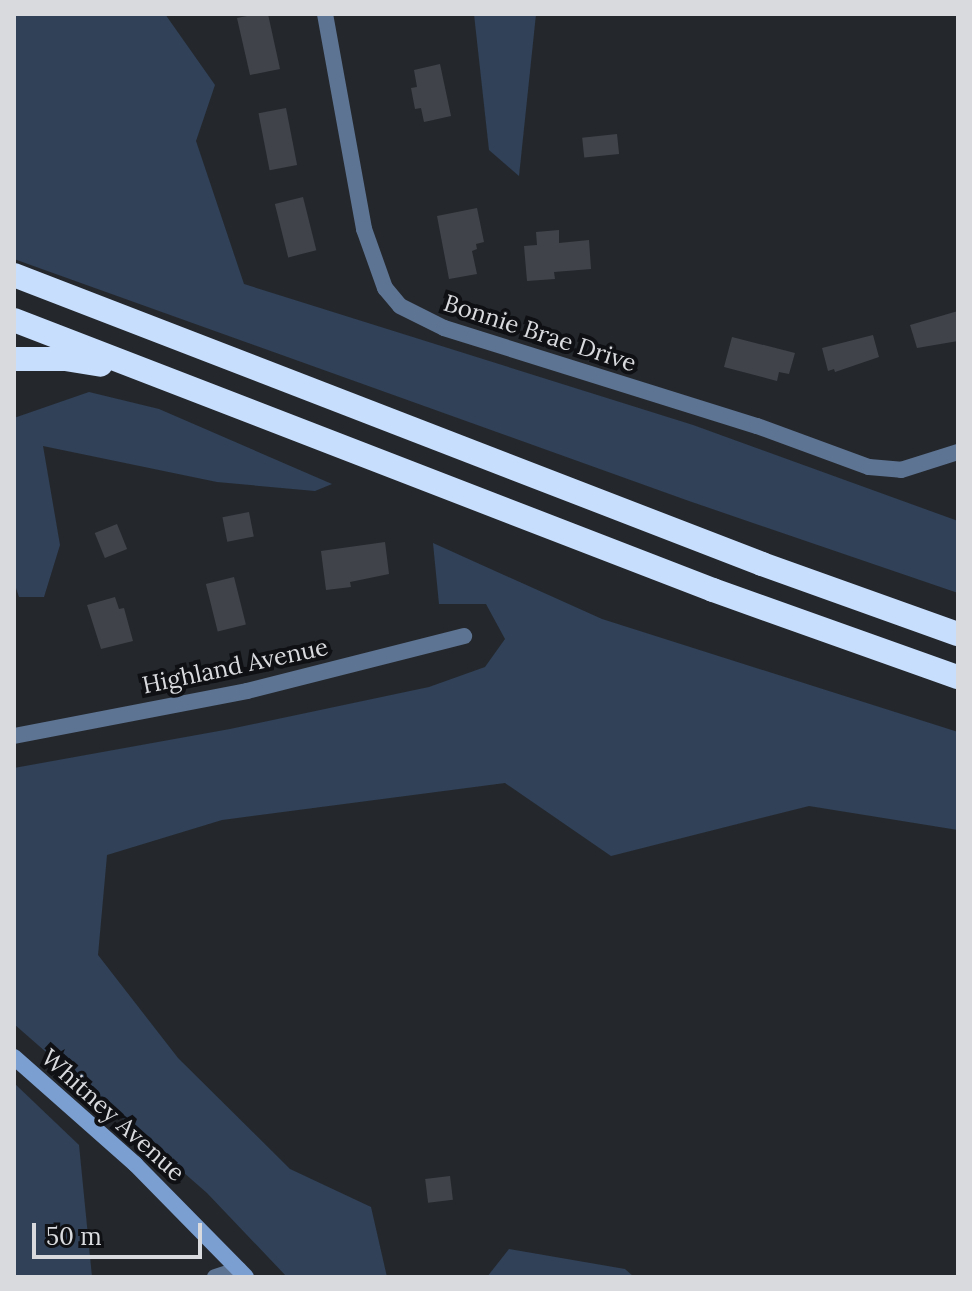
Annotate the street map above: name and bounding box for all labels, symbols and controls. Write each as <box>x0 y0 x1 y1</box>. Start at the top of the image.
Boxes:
street label: Bonnie Brae Drive <box>440 288 640 378</box>
street label: Highland Avenue <box>140 632 330 700</box>
street label: Whitney Avenue <box>35 1043 191 1187</box>
scale bar <box>36 1207 206 1257</box>
text: 50 m <box>46 1221 102 1252</box>

